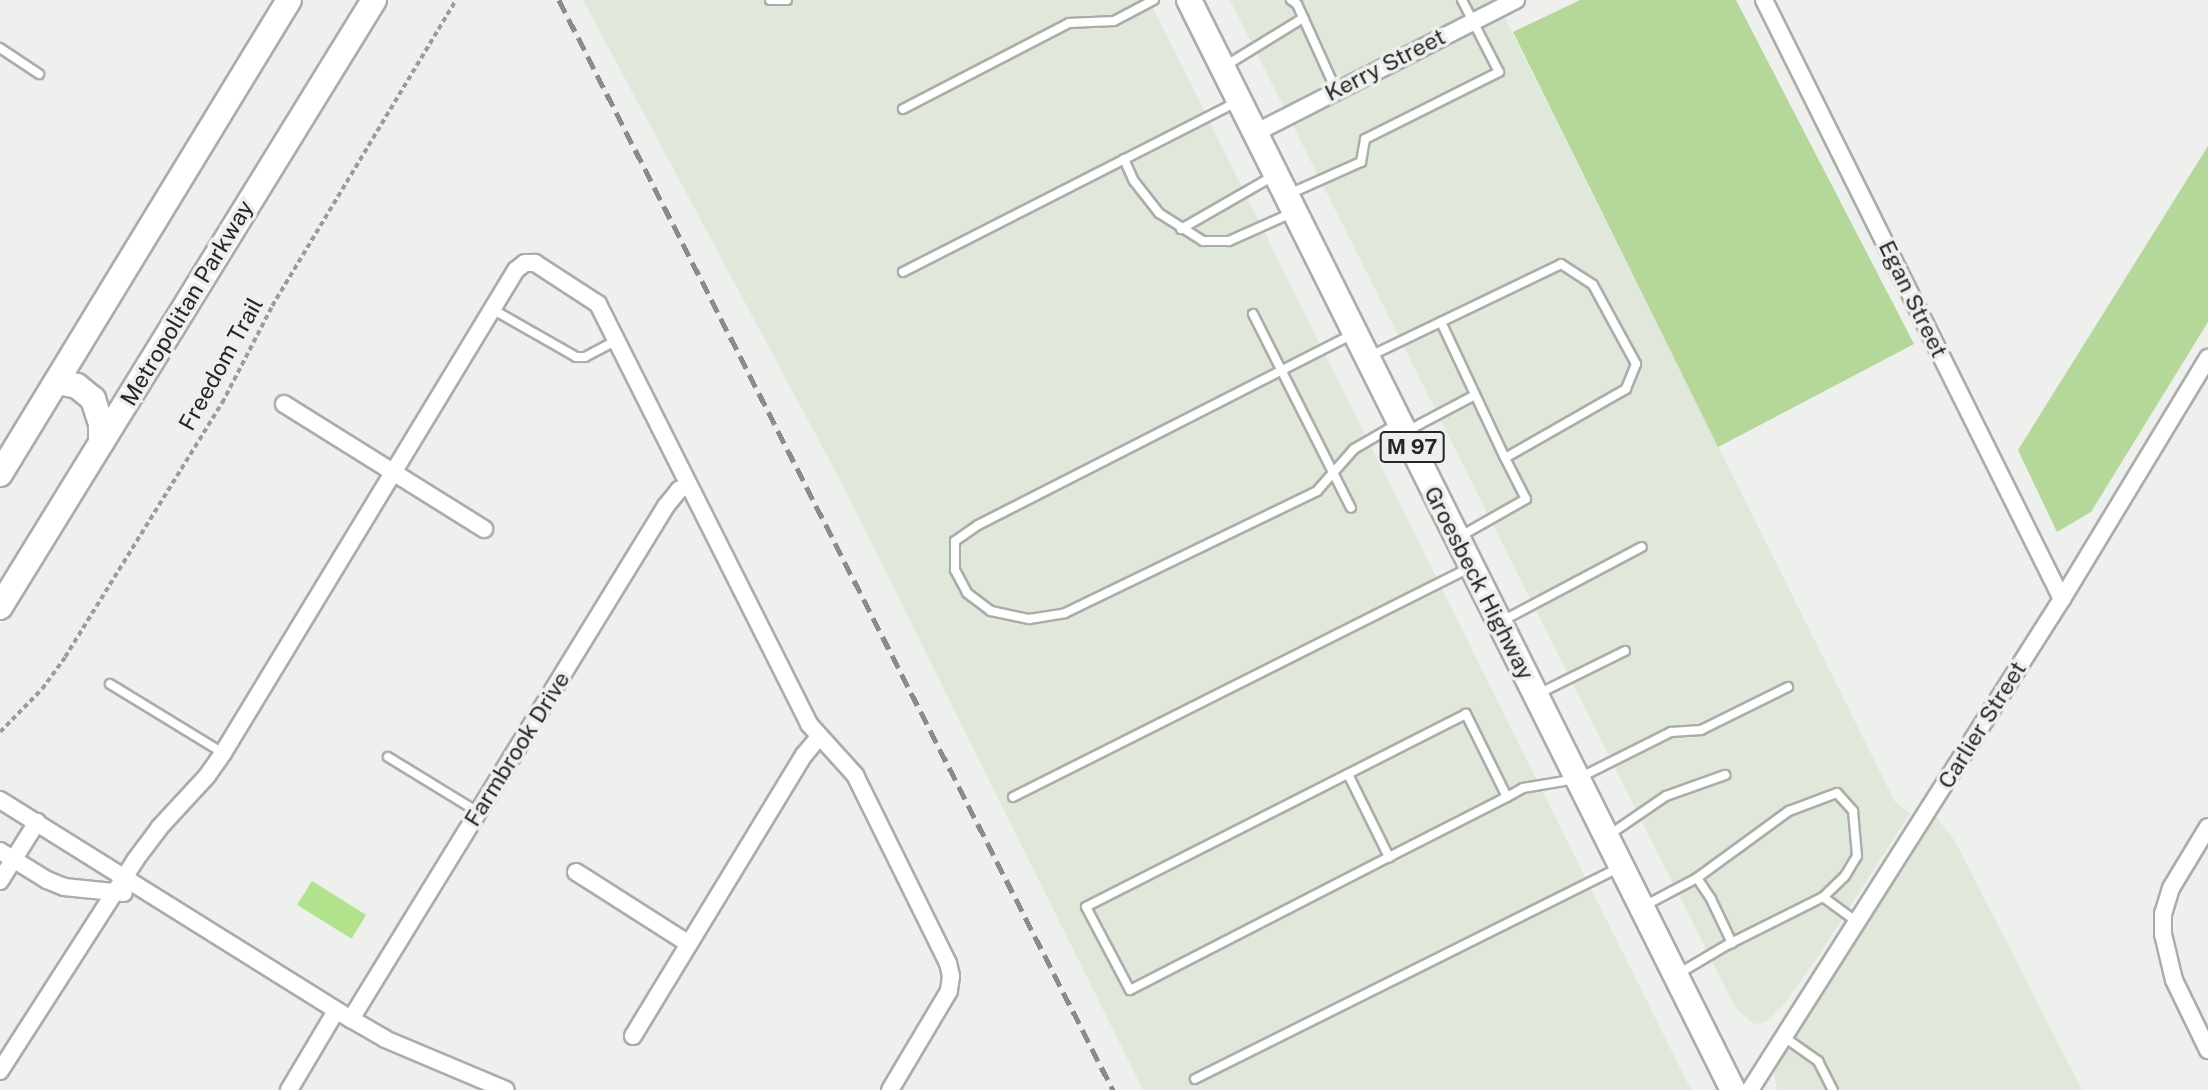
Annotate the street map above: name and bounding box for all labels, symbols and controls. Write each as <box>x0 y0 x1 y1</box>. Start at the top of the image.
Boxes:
street label: Kerry Street <box>1320 23 1450 107</box>
street label: Metropolitan Parkway <box>115 195 259 411</box>
street label: Egan Street <box>1873 236 1953 362</box>
street label: Freedom Trail <box>173 293 269 435</box>
road number: M 97 <box>1379 430 1445 464</box>
street label: Groesbeck Highway <box>1418 482 1540 684</box>
street label: Carlier Street <box>1932 656 2032 794</box>
street label: Farmbrook Drive <box>458 667 576 831</box>

